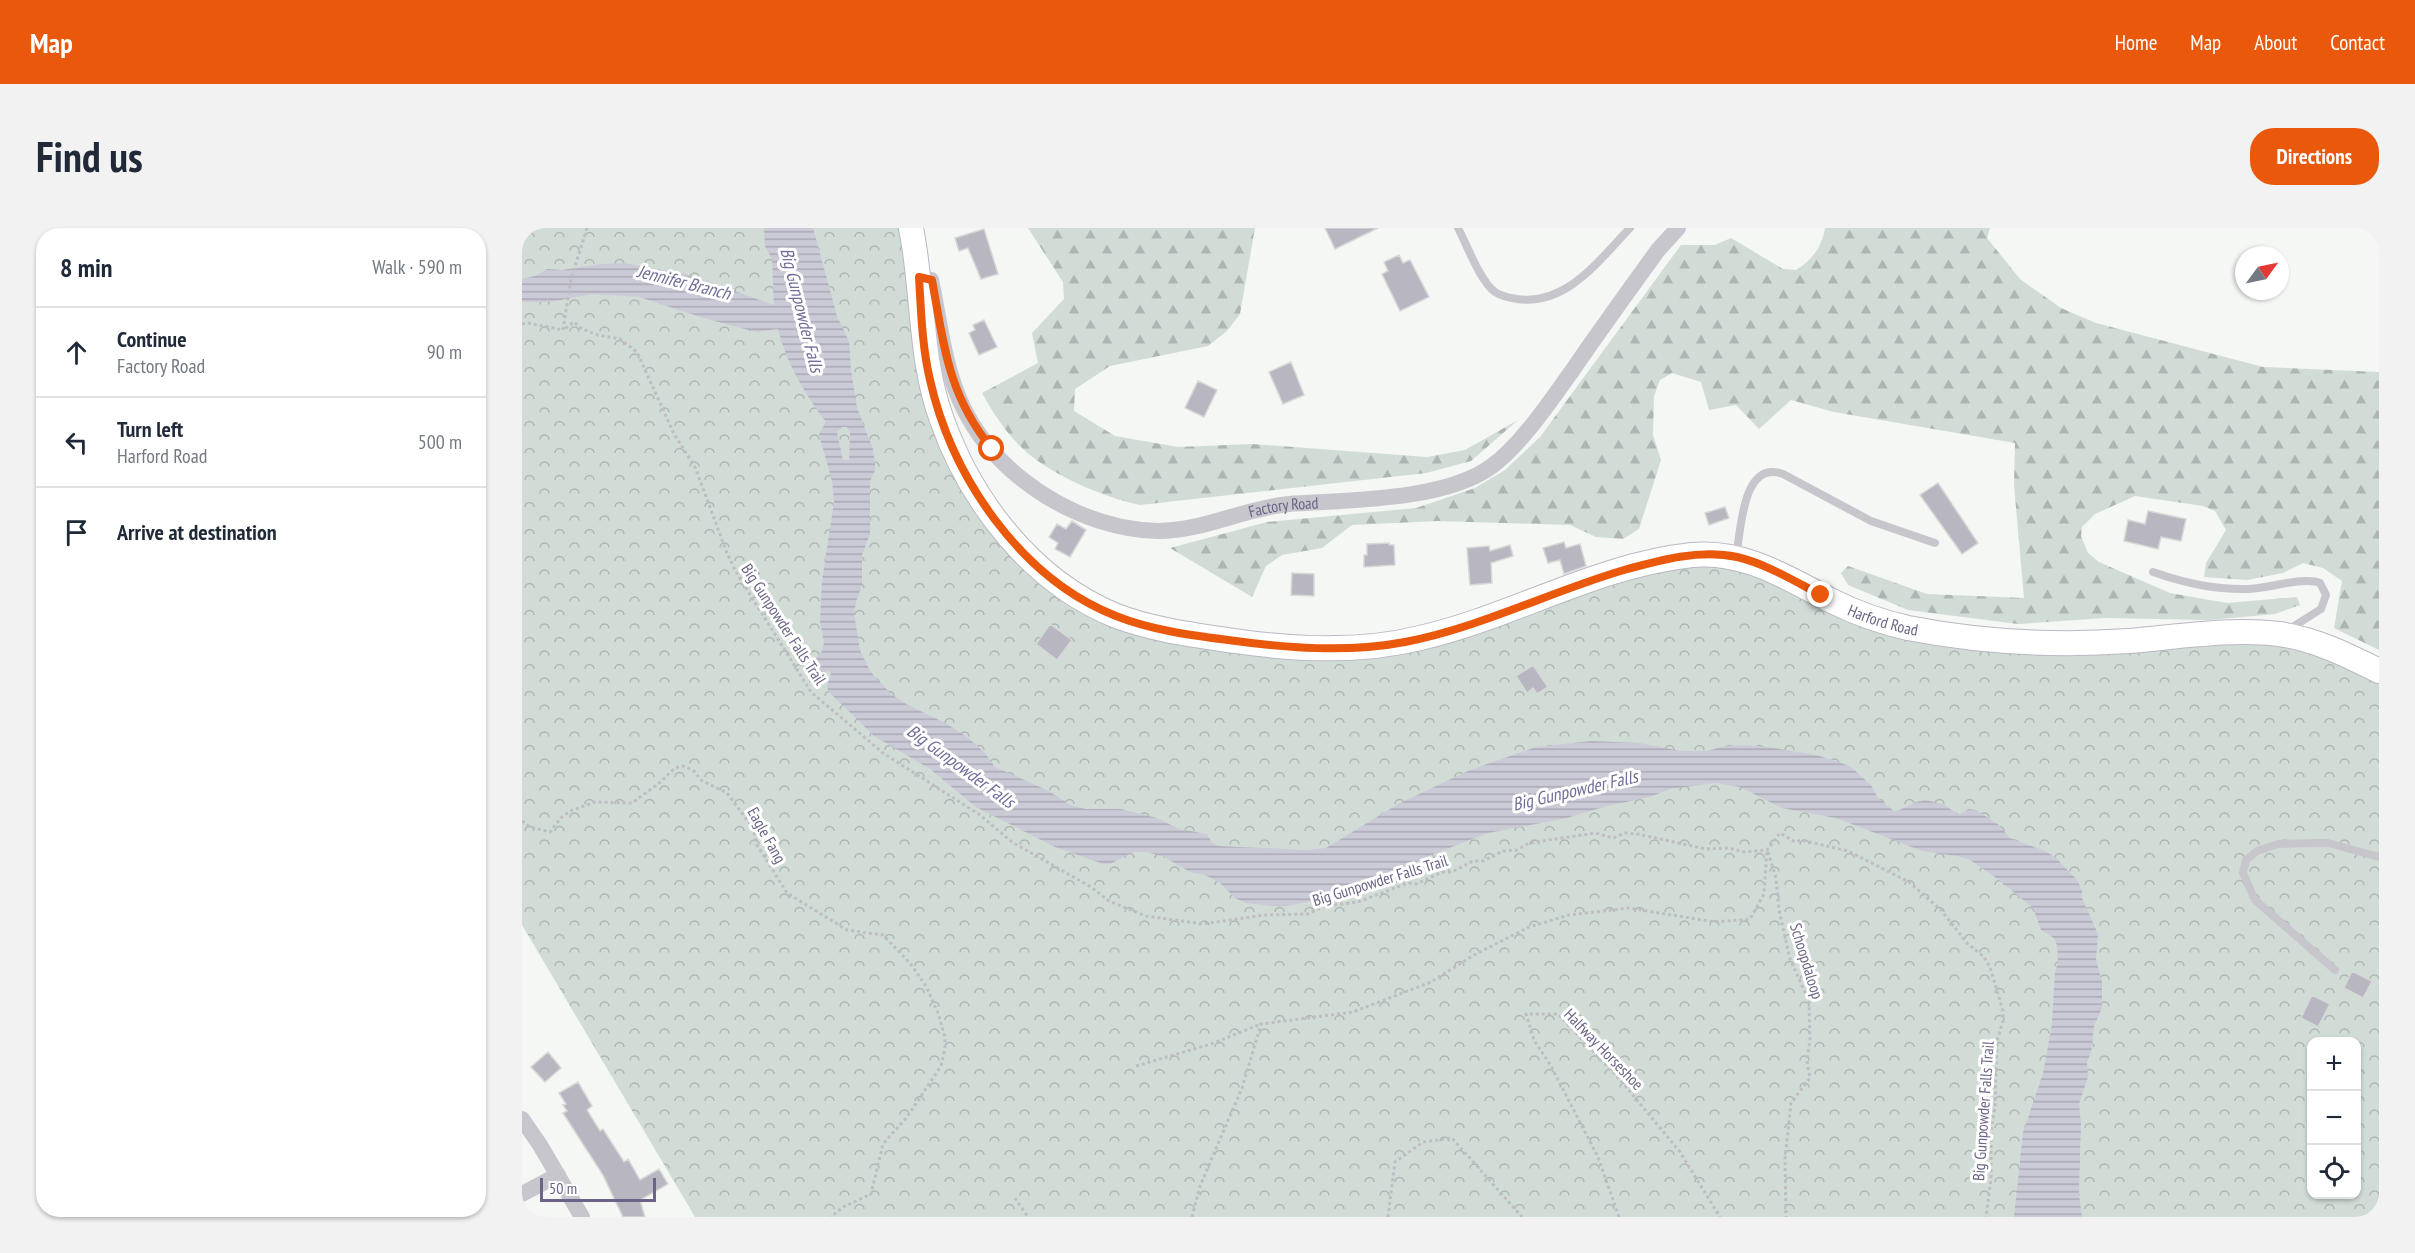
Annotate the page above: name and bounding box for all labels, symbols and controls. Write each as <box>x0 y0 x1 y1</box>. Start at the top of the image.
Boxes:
text: Map <box>30 24 73 61</box>
text: Home <box>2115 29 2157 56</box>
text: Map <box>2190 29 2221 56</box>
text: About <box>2254 29 2297 56</box>
text: Contact <box>2330 29 2385 56</box>
button: Directions <box>2250 128 2379 185</box>
text: Find us <box>36 129 143 184</box>
water label: Big Gunpowder Falls <box>775 245 829 377</box>
north arrow <box>2235 246 2289 300</box>
text: 8 min <box>60 251 113 284</box>
text: Walk · 590 m <box>372 254 462 280</box>
water label: Jennifer Branch <box>634 259 734 305</box>
text: Continue <box>117 325 187 353</box>
icon: ahead <box>60 336 93 369</box>
text: 90 m <box>427 339 462 365</box>
text: Factory Road <box>117 353 205 379</box>
text: Turn left <box>117 415 183 443</box>
icon: left <box>60 426 93 459</box>
text: 500 m <box>418 429 462 455</box>
route start <box>978 435 1004 461</box>
text: Harford Road <box>117 443 207 469</box>
street label: Factory Road <box>1246 492 1319 521</box>
icon: arrive <box>60 516 93 549</box>
text: Arrive at destination <box>117 518 277 546</box>
street label: Big Gunpowder Falls Trail <box>737 560 831 688</box>
route end <box>1807 581 1833 607</box>
street label: Harford Road <box>1845 600 1920 640</box>
water label: Big Gunpowder Falls <box>903 719 1021 814</box>
water label: Big Gunpowder Falls <box>1510 764 1642 816</box>
street label: Eagle Fang <box>744 804 790 866</box>
street label: Big Gunpowder Falls Trail <box>1310 850 1450 910</box>
street label: Schoopdaloop <box>1786 921 1828 1001</box>
street label: Halfway Horseshoe <box>1560 1004 1648 1094</box>
map controls <box>2307 1037 2361 1199</box>
button: + <box>2307 1037 2361 1091</box>
street label: Big Gunpowder Falls Trail <box>1968 1040 1998 1182</box>
button: − <box>2307 1091 2361 1145</box>
button: locate <box>2307 1145 2361 1199</box>
scale bar <box>540 1175 656 1202</box>
text: 50 m <box>549 1178 577 1198</box>

